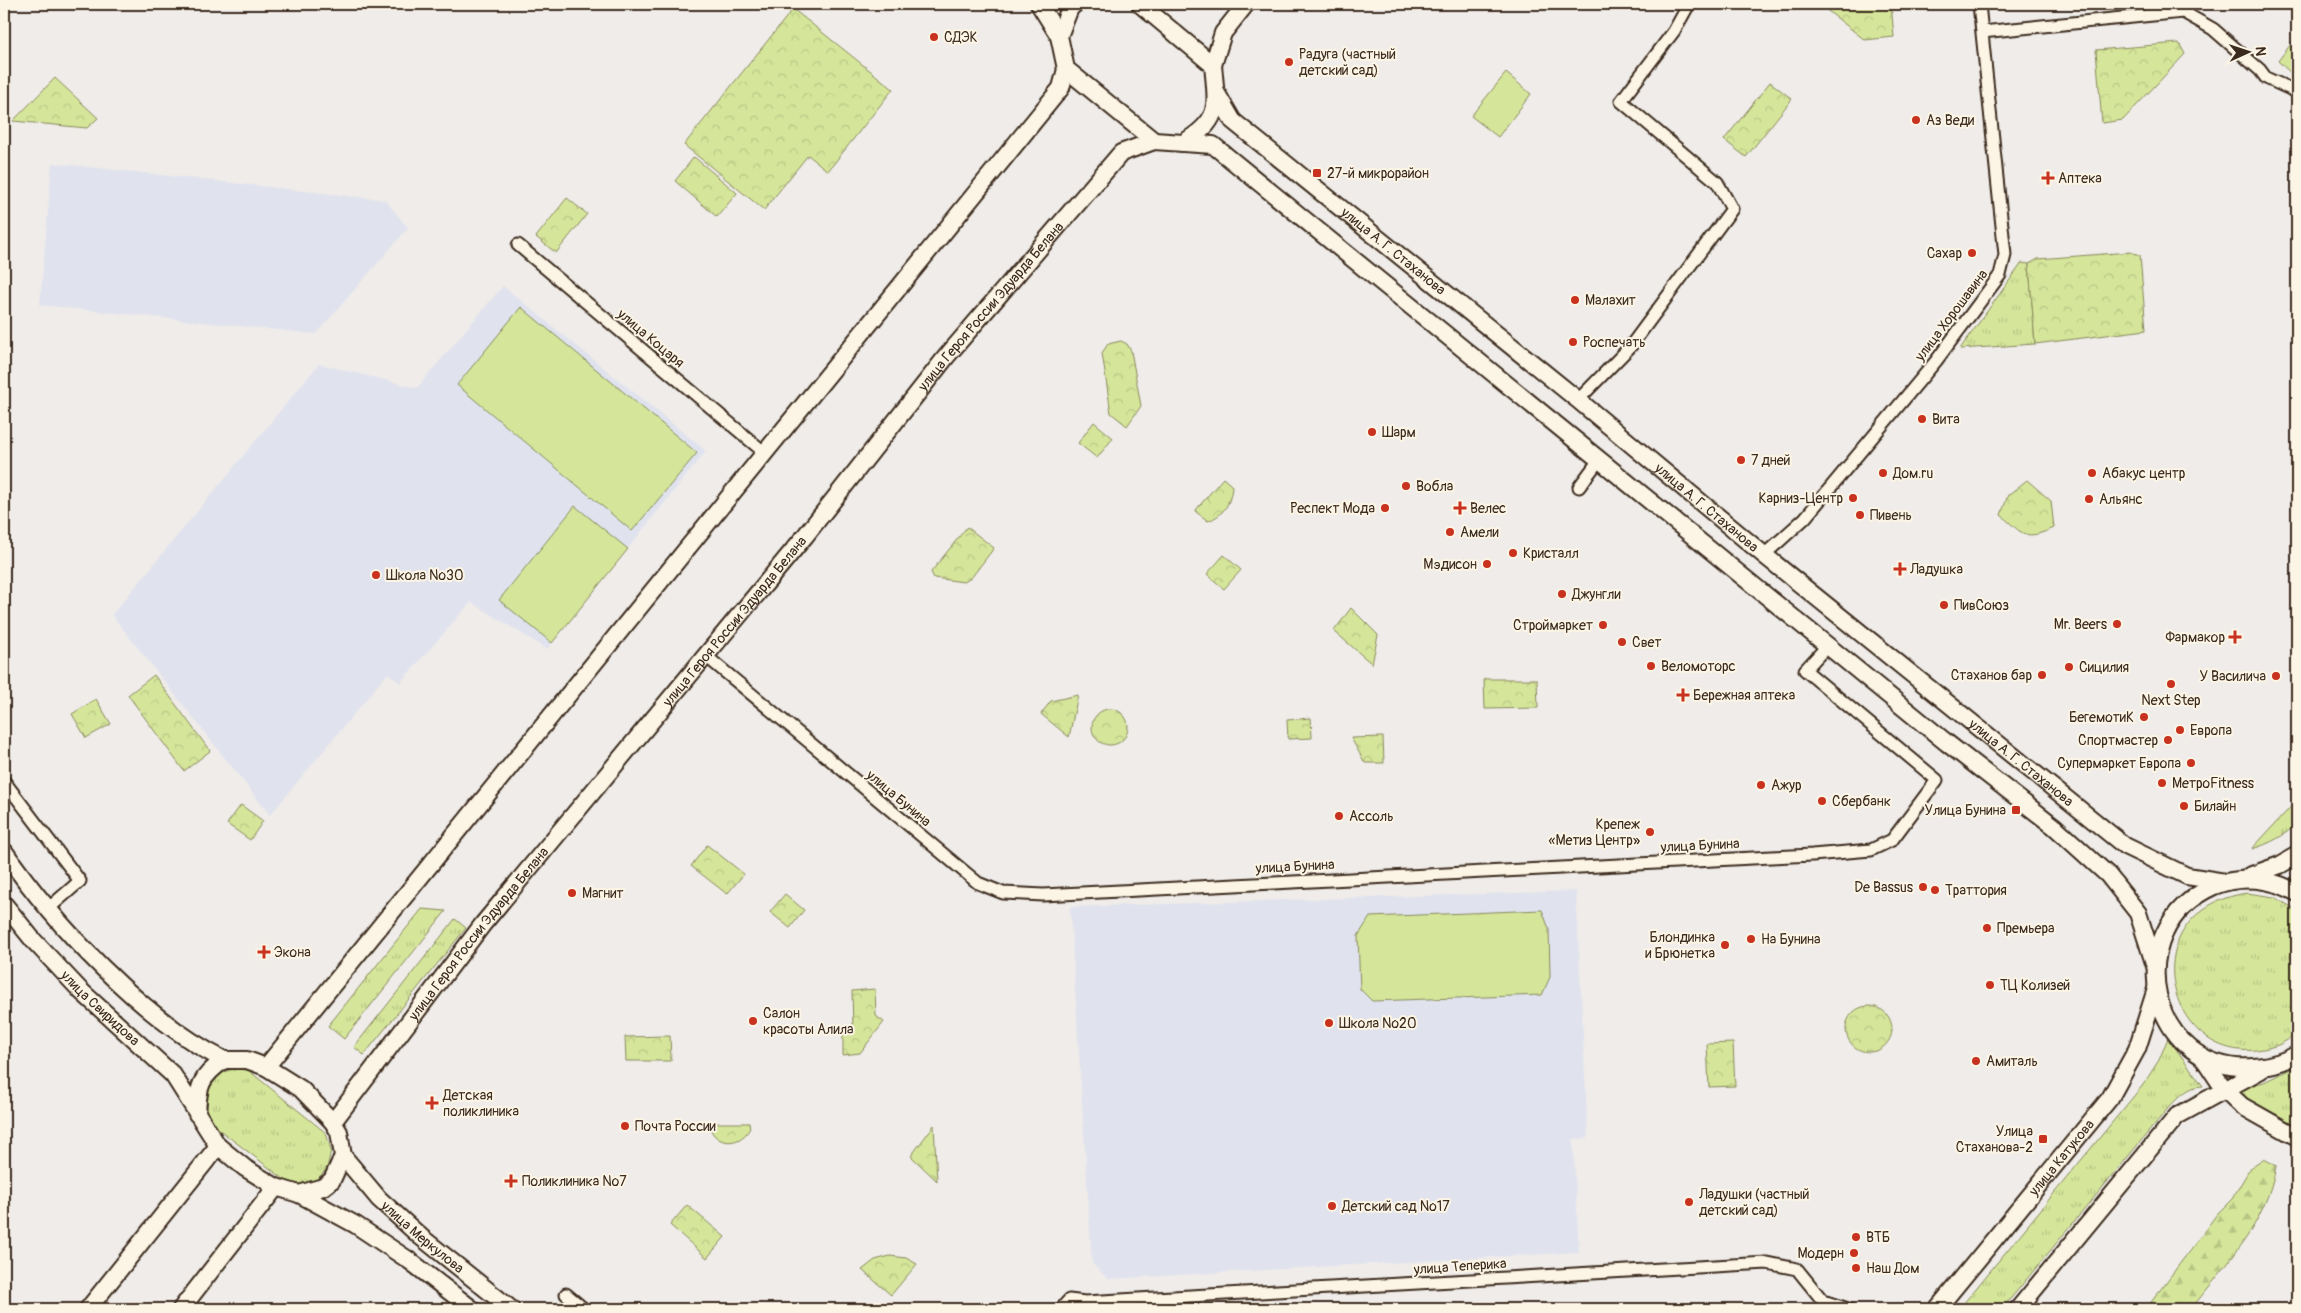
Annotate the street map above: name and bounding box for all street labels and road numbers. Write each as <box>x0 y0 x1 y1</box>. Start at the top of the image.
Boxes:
street label: улица А. Г. Стаханова <box>1337 203 1449 299</box>
street label: улица Героя России Эдуарда Белана <box>914 218 1067 395</box>
street label: улица Хорошавина <box>1911 266 1991 365</box>
street label: улица Коцаря <box>613 305 688 371</box>
street label: улица А. Г. Стаханова <box>1651 459 1762 556</box>
street label: улица Героя России Эдуарда Белана <box>659 533 810 711</box>
street label: улица А. Г. Стаханова <box>1964 715 2077 810</box>
street label: улица Бунина <box>862 766 934 830</box>
street label: улица Бунина <box>1659 835 1740 856</box>
street label: улица Героя России Эдуарда Белана <box>404 844 552 1025</box>
street label: улица Бунина <box>1254 856 1335 877</box>
street label: улица Свиридова <box>56 966 143 1049</box>
street label: улица Катукова <box>2025 1116 2098 1200</box>
street label: улица Меркулова <box>377 1197 467 1277</box>
street label: улица Теперика <box>1412 1255 1507 1278</box>

